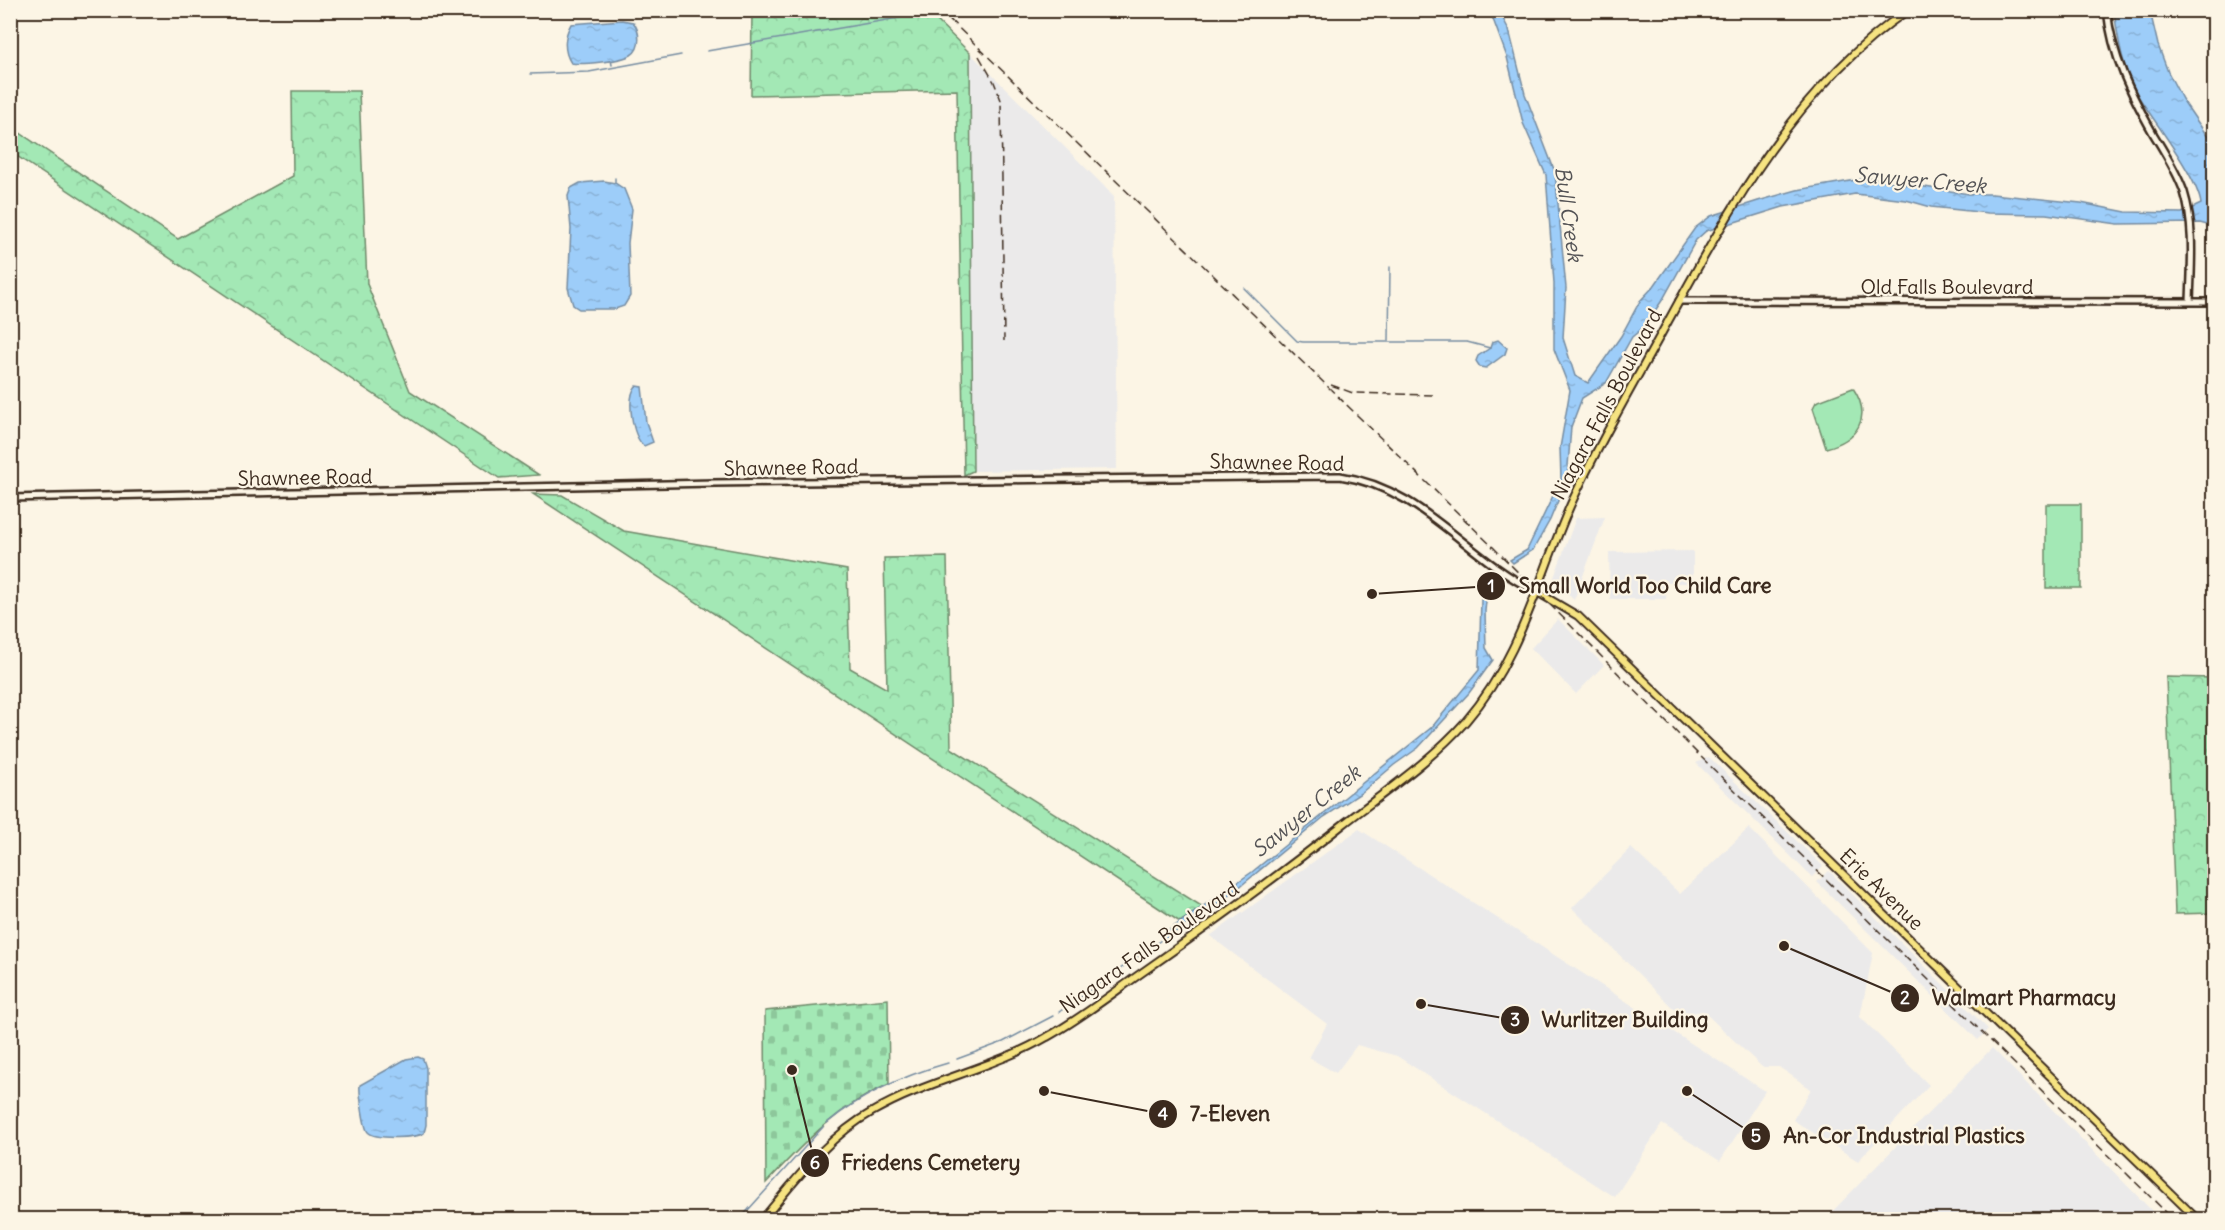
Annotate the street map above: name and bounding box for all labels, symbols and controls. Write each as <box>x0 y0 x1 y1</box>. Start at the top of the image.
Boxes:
water label: Sawyer Creek <box>1853 161 1988 199</box>
water label: Bull Creek <box>1549 165 1589 264</box>
street label: Old Falls Boulevard <box>1860 274 2034 299</box>
street label: Niagara Falls Boulevard <box>1545 304 1667 504</box>
street label: Shawnee Road <box>1209 448 1345 476</box>
street label: Shawnee Road <box>723 453 859 481</box>
street label: Shawnee Road <box>237 463 373 491</box>
callout: Small World Too Child Care <box>1476 566 1783 605</box>
text: Small World Too Child Care <box>1518 572 1772 599</box>
text: 1 <box>1487 574 1495 597</box>
water label: Sawyer Creek <box>1246 758 1367 863</box>
street label: Erie Avenue <box>1835 843 1929 935</box>
street label: Niagara Falls Boulevard <box>1055 876 1244 1018</box>
callout: Walmart Pharmacy <box>1890 979 2128 1018</box>
text: Walmart Pharmacy <box>1932 984 2116 1011</box>
text: 2 <box>1900 986 1910 1009</box>
callout: Wurlitzer Building <box>1500 1001 1721 1040</box>
text: Wurlitzer Building <box>1542 1006 1708 1033</box>
text: 3 <box>1510 1008 1520 1031</box>
callout: 7-Eleven <box>1148 1094 1283 1133</box>
text: 7-Eleven <box>1190 1100 1270 1127</box>
text: 4 <box>1158 1102 1169 1125</box>
callout: An-Cor Industrial Plastics <box>1741 1116 2037 1155</box>
text: An-Cor Industrial Plastics <box>1783 1122 2025 1149</box>
text: 5 <box>1751 1124 1761 1147</box>
callout: Friedens Cemetery <box>800 1143 1033 1182</box>
text: Friedens Cemetery <box>842 1149 1020 1176</box>
text: 6 <box>810 1151 820 1174</box>

